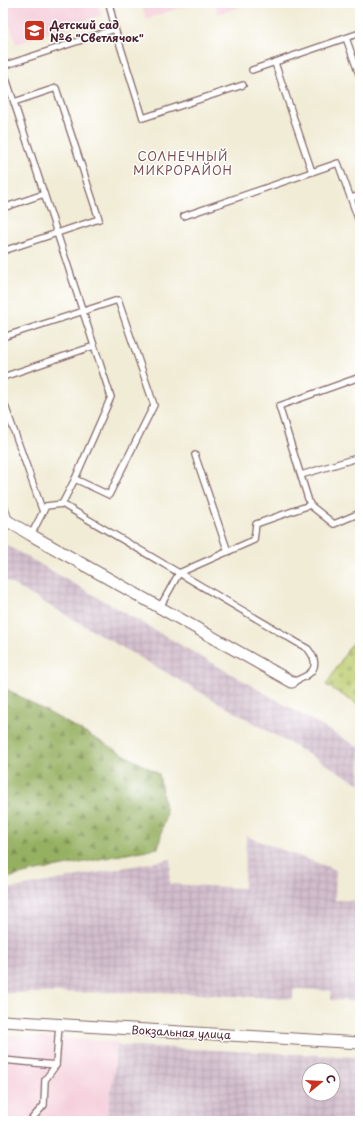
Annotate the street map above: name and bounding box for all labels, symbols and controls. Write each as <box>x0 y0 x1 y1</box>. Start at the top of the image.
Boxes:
place label: Детский сад №6 "Светлячок" <box>49 16 144 46</box>
school or university icon: Детский сад №6 "Светлячок" <box>22 17 48 43</box>
district label: СОЛНЕЧНЫЙ МИКРОРАЙОН <box>133 147 233 179</box>
street label: Вокзальная улица <box>131 1021 231 1043</box>
north arrow <box>301 1062 341 1102</box>
text: С <box>322 1072 340 1085</box>

